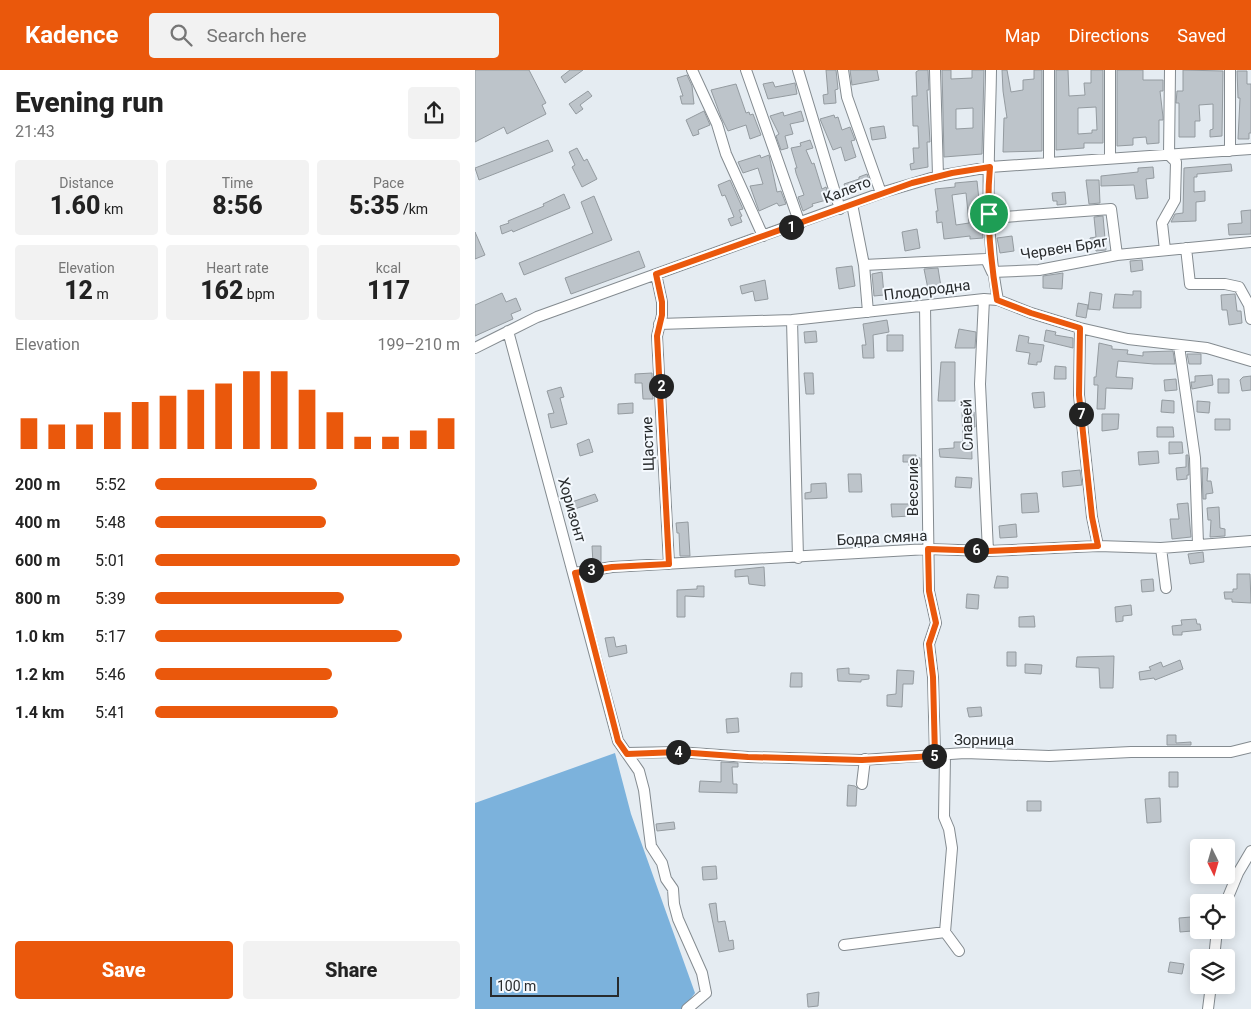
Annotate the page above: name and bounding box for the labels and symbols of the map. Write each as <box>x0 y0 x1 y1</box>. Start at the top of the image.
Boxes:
street label: Калето <box>821 173 873 207</box>
pin <box>968 193 1010 235</box>
pin: 1 <box>779 214 803 240</box>
street label: Червен Бряг <box>1019 232 1110 264</box>
street label: Плодородна <box>883 276 971 304</box>
pin: 2 <box>649 374 673 398</box>
street label: Славей <box>957 399 977 451</box>
pin: 7 <box>1069 402 1093 426</box>
street label: Щастие <box>638 416 658 471</box>
street label: Веселие <box>904 458 922 516</box>
street label: Хоризонт <box>554 475 590 545</box>
street label: Бодра смяна <box>836 527 928 549</box>
pin: 6 <box>963 538 989 562</box>
pin: 3 <box>579 558 603 582</box>
street label: Зорница <box>954 731 1014 749</box>
pin: 4 <box>665 740 691 764</box>
pin: 5 <box>921 744 947 768</box>
north arrow <box>1190 839 1235 884</box>
scale bar <box>490 974 619 997</box>

